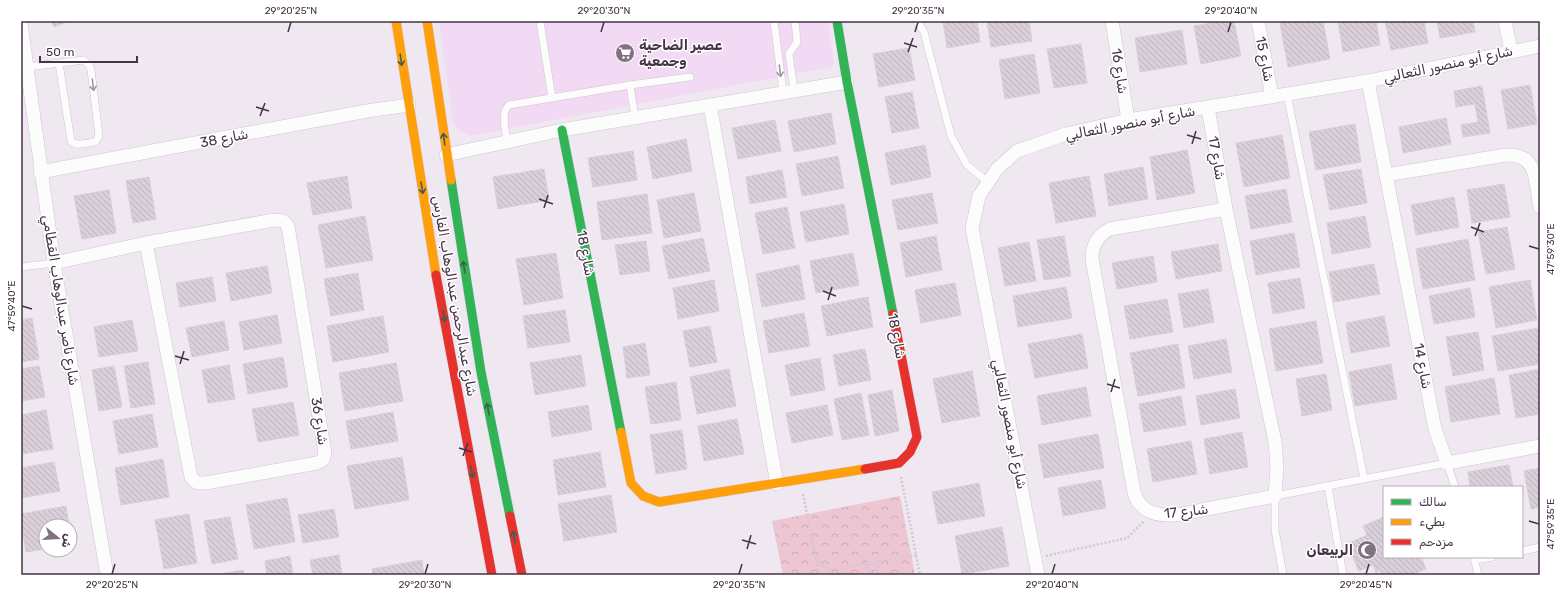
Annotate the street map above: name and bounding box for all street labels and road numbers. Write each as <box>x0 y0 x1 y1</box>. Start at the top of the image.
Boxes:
street label: شارع 15 <box>1250 35 1277 84</box>
street label: شارع أبو منصور الثعالبي <box>1382 42 1515 89</box>
street label: شارع 16 <box>1106 47 1131 95</box>
street label: شارع أبو منصور الثعالبي <box>1064 103 1197 146</box>
street label: شارع 38 <box>199 126 250 153</box>
street label: شارع 17 <box>1202 135 1229 182</box>
street label: شارع عبدالرحمن عبدالوهاب الفارس <box>426 194 481 398</box>
street label: شارع ناصر عبدالوهاب القطامي <box>37 213 82 387</box>
street label: شارع 18 <box>571 229 598 278</box>
street label: شارع 18 <box>882 312 909 361</box>
street label: شارع 14 <box>1408 342 1435 391</box>
street label: شارع أبو منصور الثعالبي <box>987 358 1030 491</box>
street label: شارع 36 <box>305 396 332 447</box>
street label: شارع 17 <box>1163 501 1209 524</box>

